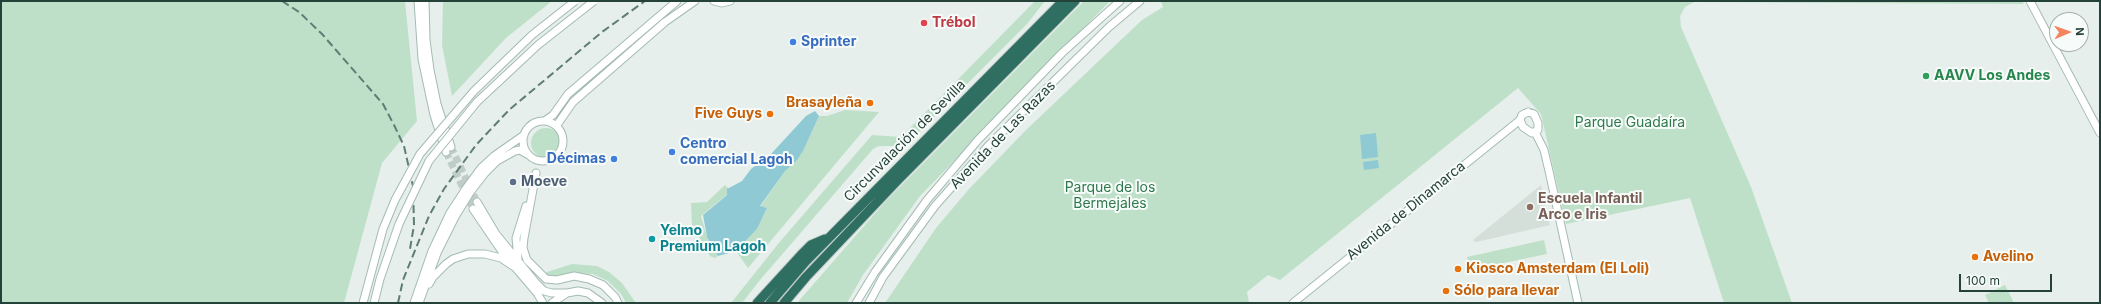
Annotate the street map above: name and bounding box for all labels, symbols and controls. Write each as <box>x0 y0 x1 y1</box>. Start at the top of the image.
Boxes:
north arrow <box>2049 12 2089 52</box>
place label: Trébol <box>932 15 975 31</box>
marker: Trébol <box>919 18 929 28</box>
text: N <box>2073 27 2087 36</box>
place label: Sprinter <box>801 34 856 50</box>
marker: Sprinter <box>788 37 798 47</box>
place label: AAVV Los Andes <box>1934 68 2050 84</box>
marker: AAVV Los Andes <box>1921 71 1931 81</box>
street label: Circunvalación de Sevilla <box>841 77 969 205</box>
street label: Avenida de Las Razas <box>947 77 1059 193</box>
place label: Brasayleña <box>786 95 862 111</box>
marker: Brasayleña <box>865 98 875 108</box>
place label: Five Guys <box>695 106 762 122</box>
marker: Five Guys <box>765 109 775 119</box>
park label: Parque Guadaíra <box>1575 115 1685 131</box>
place label: Centro comercial Lagoh <box>680 136 793 168</box>
marker: Centro comercial Lagoh <box>667 147 677 157</box>
place label: Décimas <box>547 151 606 167</box>
marker: Décimas <box>609 154 619 164</box>
street label: Avenida de Dinamarca <box>1343 158 1469 264</box>
place label: Moeve <box>521 174 567 190</box>
marker: Moeve <box>508 177 518 187</box>
park label: Parque de los Bermejales <box>1065 180 1155 212</box>
place label: Escuela Infantil Arco e Iris <box>1538 191 1642 224</box>
marker: Escuela Infantil Arco e Iris <box>1525 202 1535 212</box>
place label: Yelmo Premium Lagoh <box>660 223 766 256</box>
marker: Yelmo Premium Lagoh <box>647 234 657 244</box>
place label: Avelino <box>1983 249 2034 265</box>
marker: Avelino <box>1970 252 1980 262</box>
place label: Kiosco Amsterdam (El Loli) <box>1466 261 1650 277</box>
marker: Kiosco Amsterdam (El Loli) <box>1453 264 1463 274</box>
scale bar <box>1961 266 2054 292</box>
text: 100 m <box>1966 273 2000 288</box>
place label: Sólo para llevar <box>1454 283 1559 299</box>
marker: Sólo para llevar <box>1441 286 1451 296</box>

